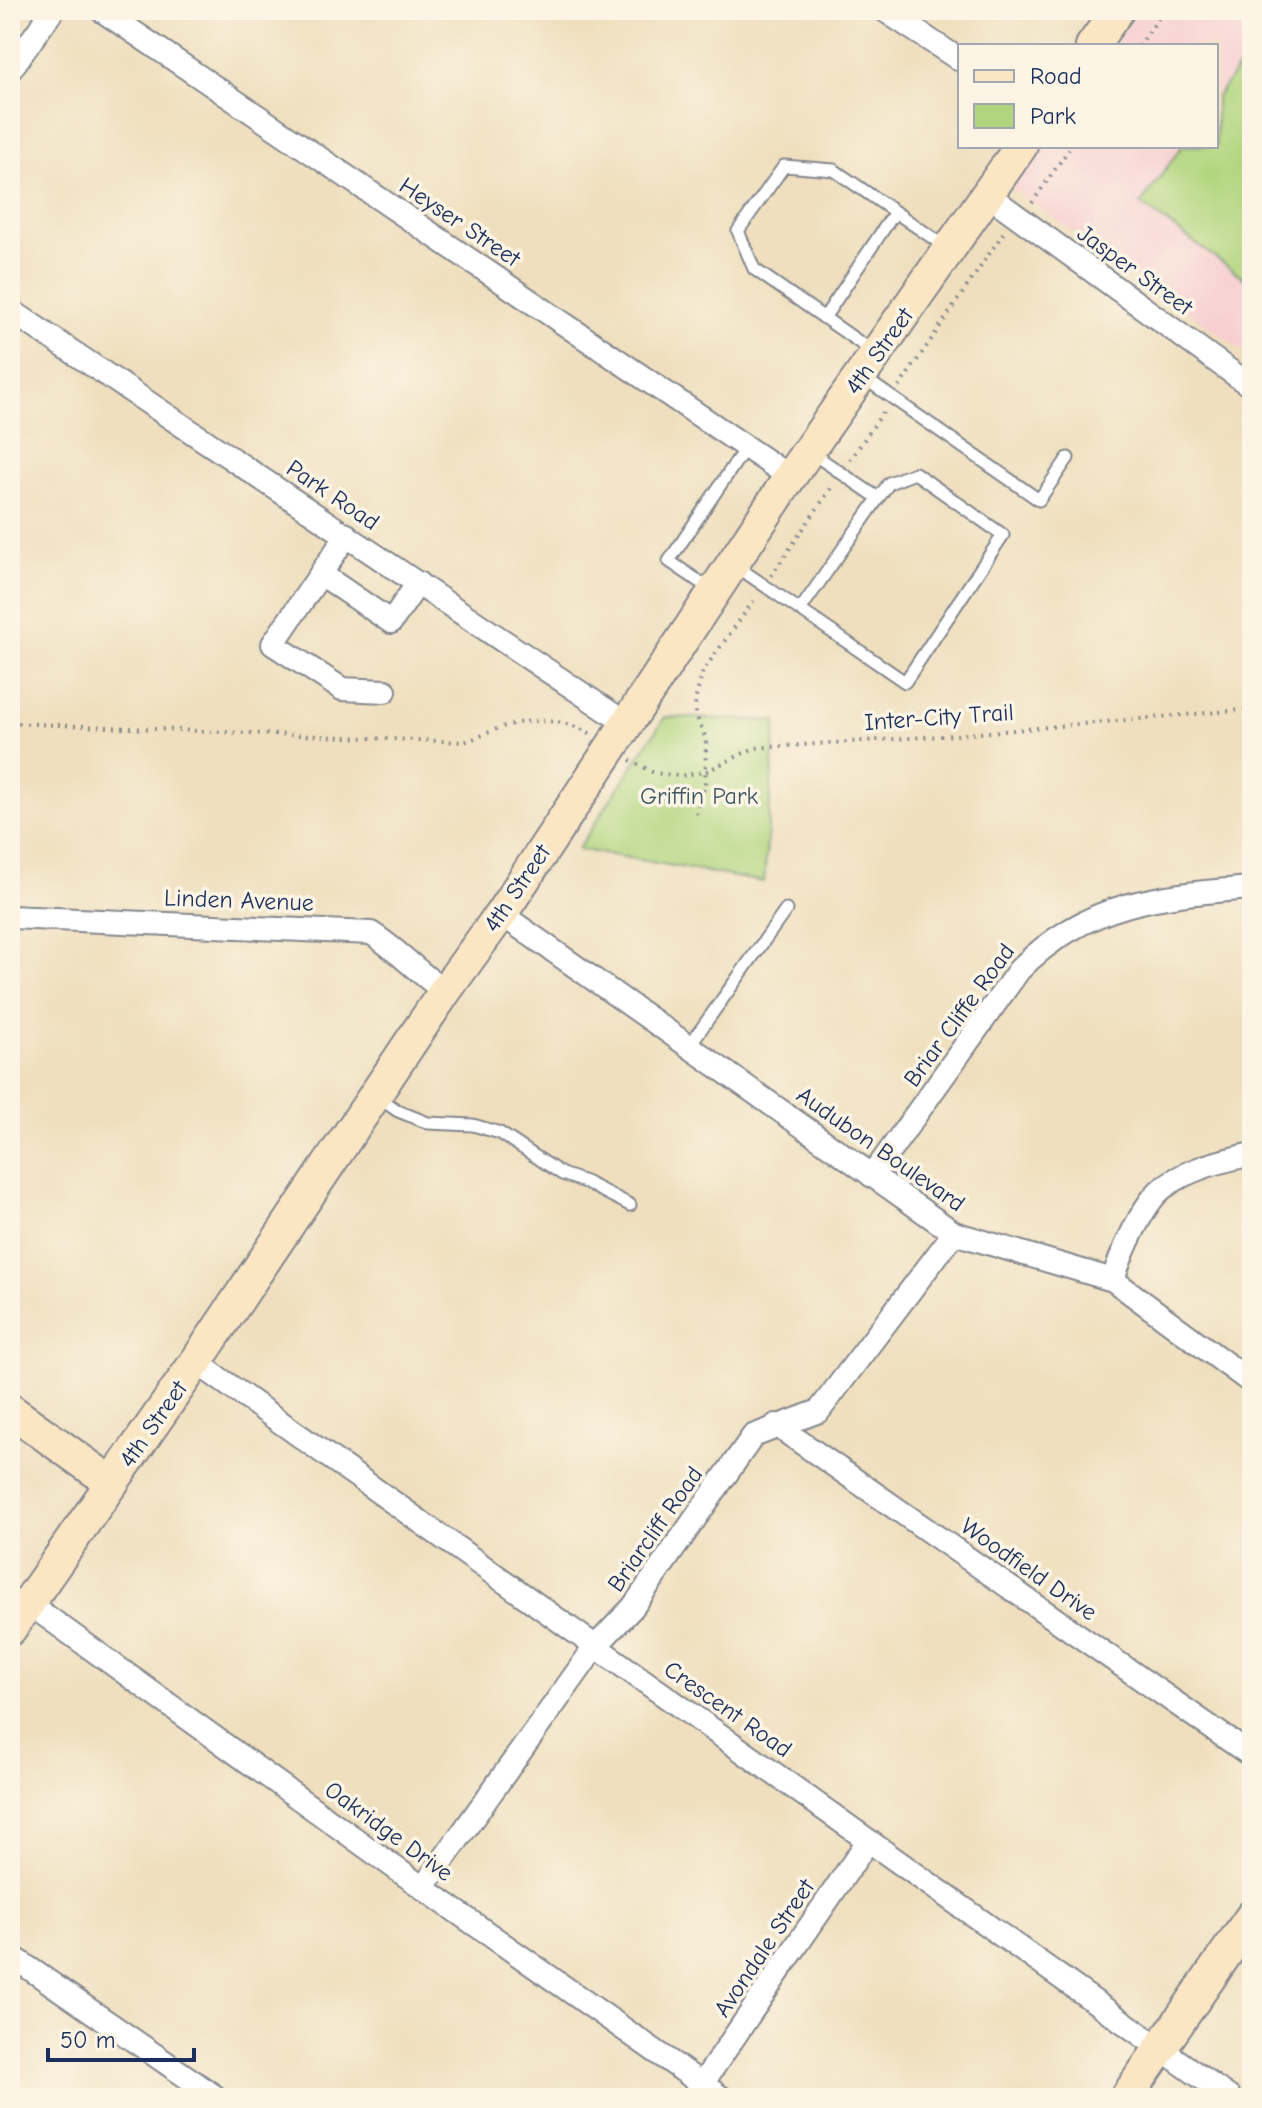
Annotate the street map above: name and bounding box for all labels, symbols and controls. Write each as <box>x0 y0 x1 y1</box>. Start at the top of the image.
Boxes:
legend <box>958 44 1218 148</box>
text: Road <box>1030 62 1082 90</box>
text: Park <box>1030 102 1076 130</box>
street label: Heyser Street <box>394 171 527 273</box>
street label: Jasper Street <box>1072 219 1199 322</box>
street label: 4th Street <box>839 301 920 400</box>
street label: Park Road <box>281 454 385 536</box>
street label: Inter-City Trail <box>863 698 1015 736</box>
park label: Griffin Park <box>640 782 759 810</box>
street label: 4th Street <box>478 838 557 937</box>
street label: Linden Avenue <box>164 883 314 917</box>
street label: Briar Cliffe Road <box>898 938 1020 1092</box>
street label: Audubon Boulevard <box>792 1081 970 1217</box>
street label: 4th Street <box>113 1374 194 1473</box>
street label: Briarcliff Road <box>602 1461 708 1597</box>
street label: Woodfield Drive <box>956 1512 1102 1626</box>
street label: Crescent Road <box>659 1655 797 1763</box>
street label: Oakridge Drive <box>319 1775 459 1887</box>
street label: Avondale Street <box>708 1873 821 2022</box>
scale bar <box>48 2012 194 2062</box>
text: 50 m <box>60 2026 116 2054</box>

